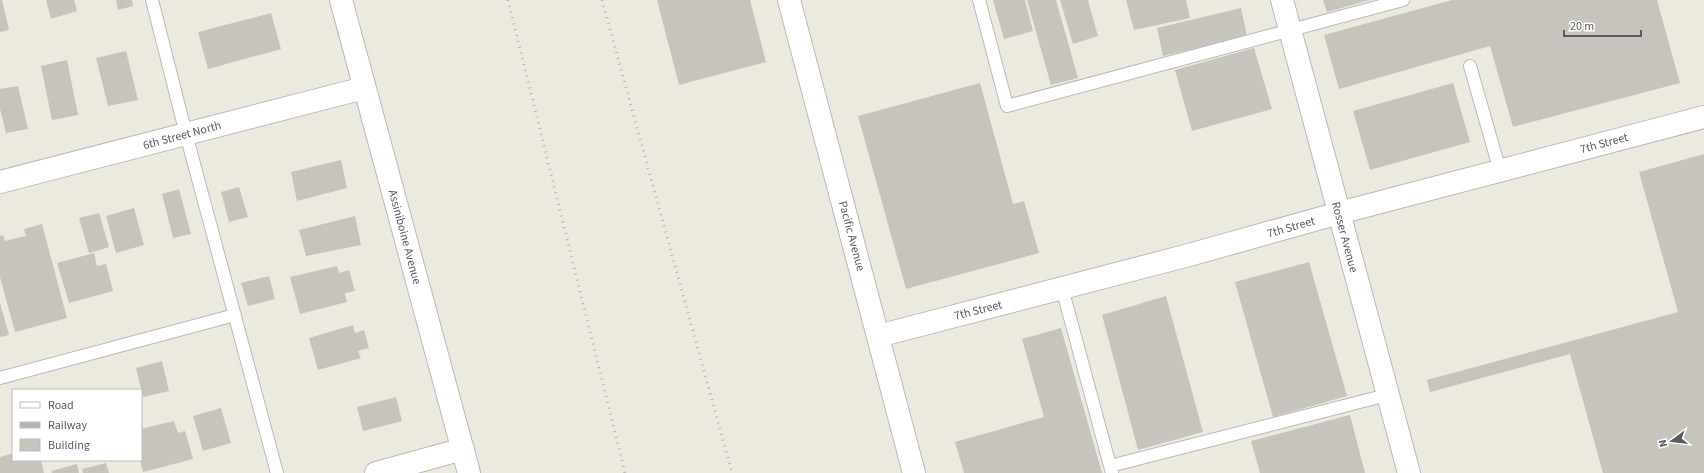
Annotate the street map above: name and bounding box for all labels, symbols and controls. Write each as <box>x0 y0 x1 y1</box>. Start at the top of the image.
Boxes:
scale bar <box>1564 12 1641 38</box>
text: 20 m <box>1570 18 1594 35</box>
street label: 6th Street North <box>141 117 223 154</box>
street label: 7th Street <box>1578 129 1630 158</box>
street label: Assiniboine Avenue <box>384 188 425 286</box>
street label: Pacific Avenue <box>834 199 869 273</box>
street label: Rosser Avenue <box>1327 200 1362 275</box>
street label: 7th Street <box>1265 213 1317 242</box>
street label: 7th Street <box>952 296 1004 325</box>
legend <box>12 389 142 461</box>
text: Road <box>48 397 74 414</box>
text: Railway <box>48 417 87 434</box>
north arrow <box>1652 421 1692 461</box>
text: Building <box>48 437 90 454</box>
text: N <box>1655 438 1671 449</box>

